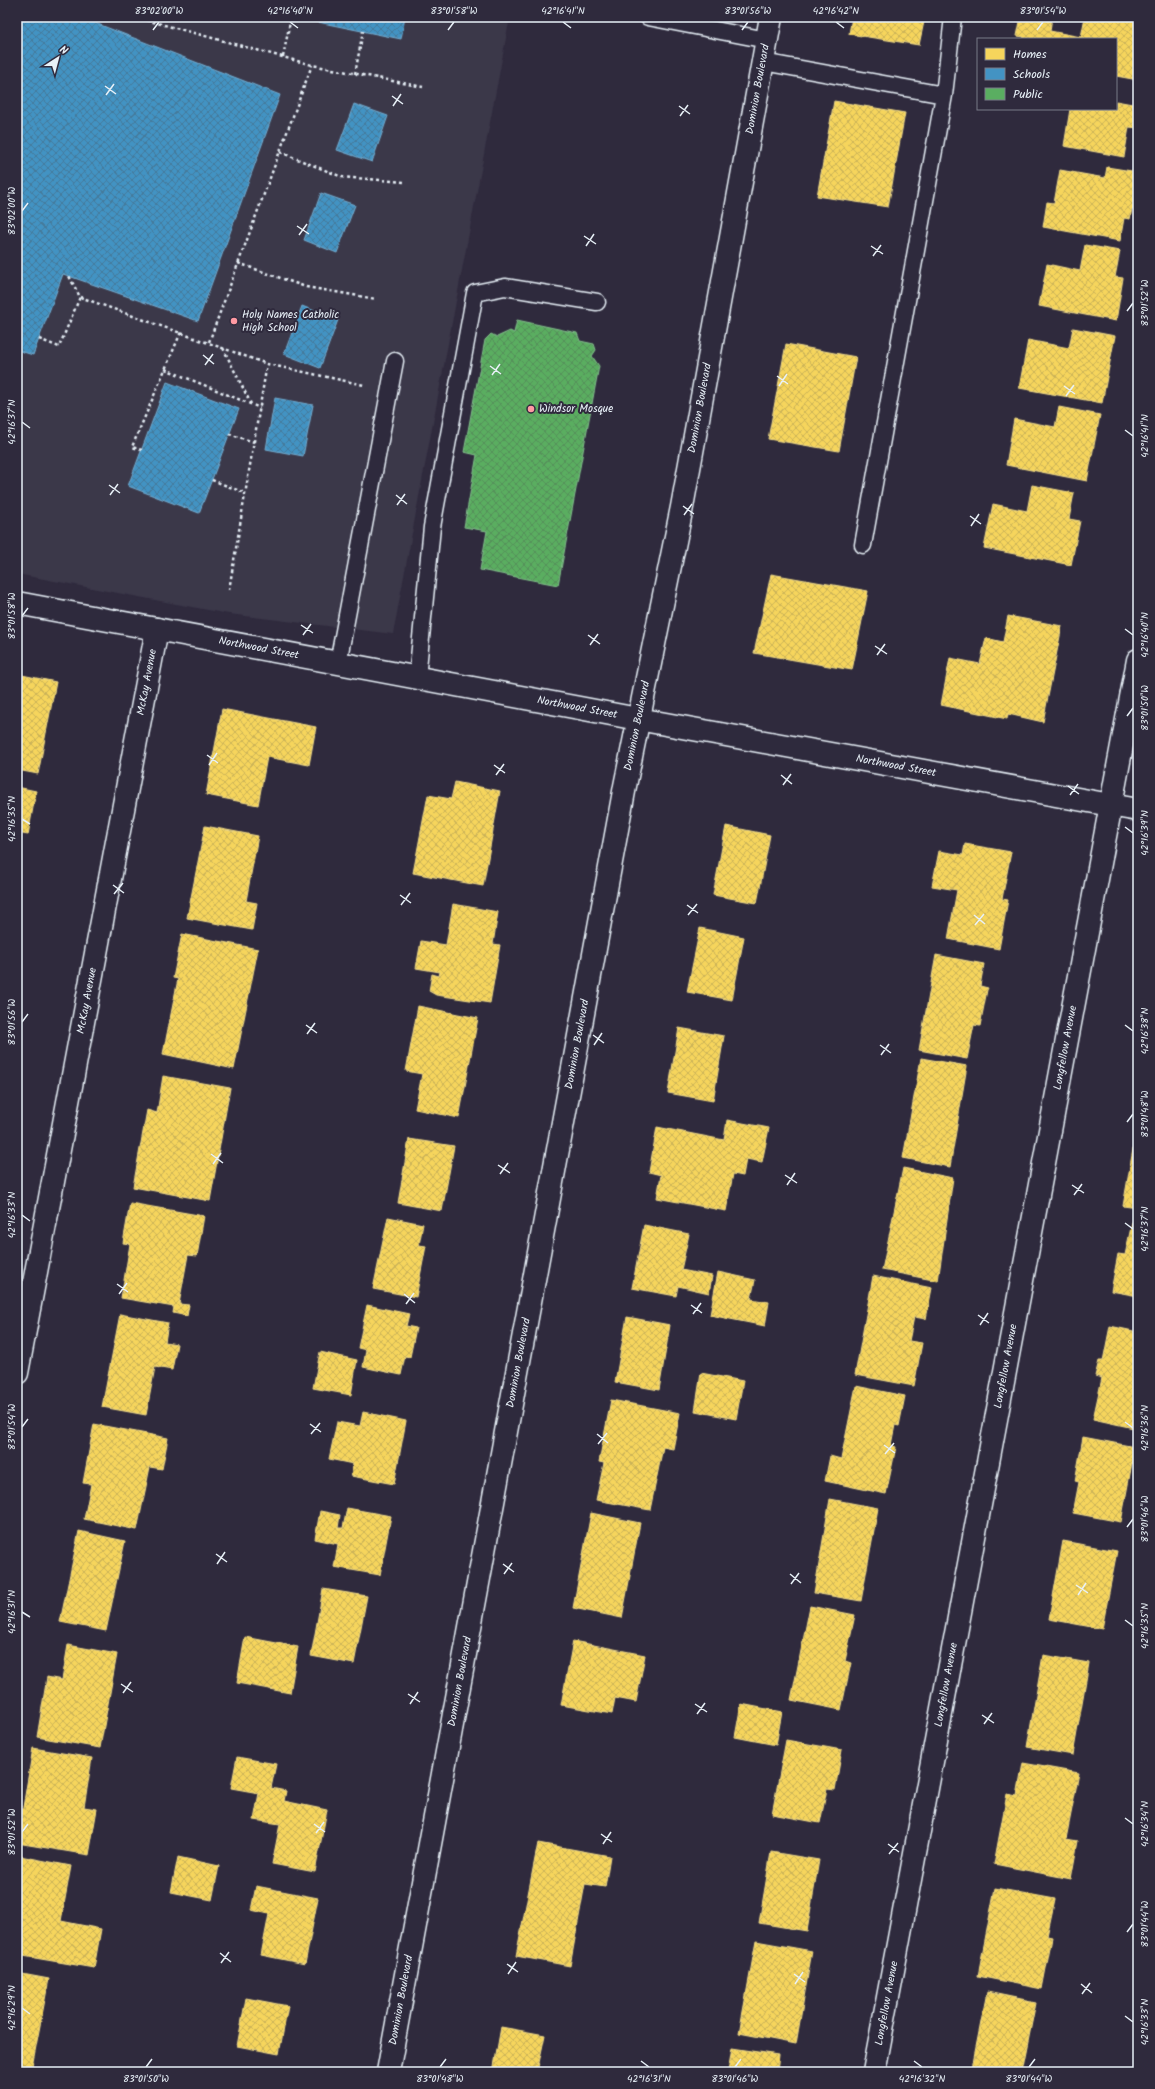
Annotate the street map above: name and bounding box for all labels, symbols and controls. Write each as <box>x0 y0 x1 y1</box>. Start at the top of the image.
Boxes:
text: 83°02'00"W <box>135 3 183 19</box>
text: 42°16'40"N <box>267 3 313 19</box>
text: 83°01'58"W <box>430 3 478 19</box>
text: 42°16'41"N <box>541 3 585 19</box>
text: 83°01'56"W <box>725 3 772 19</box>
text: 42°16'42"N <box>813 3 859 19</box>
text: 83°01'54"W <box>1020 3 1067 19</box>
north arrow <box>38 38 78 78</box>
legend <box>977 38 1117 110</box>
text: N <box>55 41 71 60</box>
street label: Dominion Boulevard <box>741 42 775 136</box>
text: Homes <box>1013 45 1047 64</box>
text: Schools <box>1013 65 1050 84</box>
text: Public <box>1013 85 1043 104</box>
text: 83°02'00"W <box>4 187 20 235</box>
text: 83°01'52"W <box>1137 279 1153 327</box>
place label: Holy Names Catholic High School <box>242 306 339 337</box>
marker: Holy Names Catholic High School <box>229 316 239 326</box>
street label: Dominion Boulevard <box>683 361 717 455</box>
text: 42°16'37"N <box>4 399 20 445</box>
place label: Windsor Mosque <box>539 400 613 418</box>
marker: Windsor Mosque <box>526 404 536 414</box>
text: 42°16'41"N <box>1137 414 1153 458</box>
text: 83°01'58"W <box>4 592 20 640</box>
text: 42°16'40"N <box>1137 612 1153 658</box>
street label: Northwood Street <box>217 632 301 665</box>
street label: McKay Avenue <box>132 647 162 717</box>
street label: Dominion Boulevard <box>619 679 655 772</box>
text: 83°01'50"W <box>1137 685 1153 731</box>
street label: Northwood Street <box>536 691 620 724</box>
street label: Northwood Street <box>854 750 938 782</box>
text: 42°16'35"N <box>4 796 20 842</box>
text: 42°16'39"N <box>1137 810 1153 856</box>
street label: McKay Avenue <box>72 966 102 1035</box>
street label: Dominion Boulevard <box>560 997 595 1091</box>
text: 83°01'56"W <box>4 998 20 1045</box>
street label: Longfellow Avenue <box>1049 1004 1082 1092</box>
text: 42°16'38"N <box>1137 1007 1153 1054</box>
text: 83°01'48"W <box>1137 1090 1153 1138</box>
text: 42°16'33"N <box>4 1192 20 1238</box>
text: 42°16'37"N <box>1137 1206 1153 1252</box>
street label: Dominion Boulevard <box>502 1316 536 1409</box>
street label: Longfellow Avenue <box>989 1322 1023 1410</box>
text: 83°01'54"W <box>4 1403 20 1450</box>
text: 42°16'36"N <box>1137 1405 1153 1451</box>
text: 83°01'46"W <box>1137 1495 1153 1542</box>
text: 42°16'31"N <box>4 1590 20 1634</box>
text: 42°16'35"N <box>1137 1603 1153 1649</box>
street label: Dominion Boulevard <box>443 1635 477 1728</box>
street label: Longfellow Avenue <box>930 1641 963 1729</box>
text: 42°16'34"N <box>1137 1801 1153 1847</box>
text: 83°01'52"W <box>4 1808 20 1856</box>
text: 83°01'44"W <box>1137 1900 1153 1947</box>
street label: Dominion Boulevard <box>384 1953 418 2047</box>
street label: Longfellow Avenue <box>870 1959 904 2047</box>
text: 42°16'29"N <box>4 1985 20 2031</box>
text: 42°16'33"N <box>1137 1999 1153 2045</box>
text: 83°01'50"W <box>123 2071 169 2087</box>
text: 83°01'48"W <box>416 2071 464 2087</box>
text: 42°16'31"N <box>627 2071 671 2087</box>
text: 83°01'46"W <box>712 2071 759 2087</box>
text: 42°16'32"N <box>899 2071 945 2087</box>
text: 83°01'44"W <box>1006 2071 1053 2087</box>

